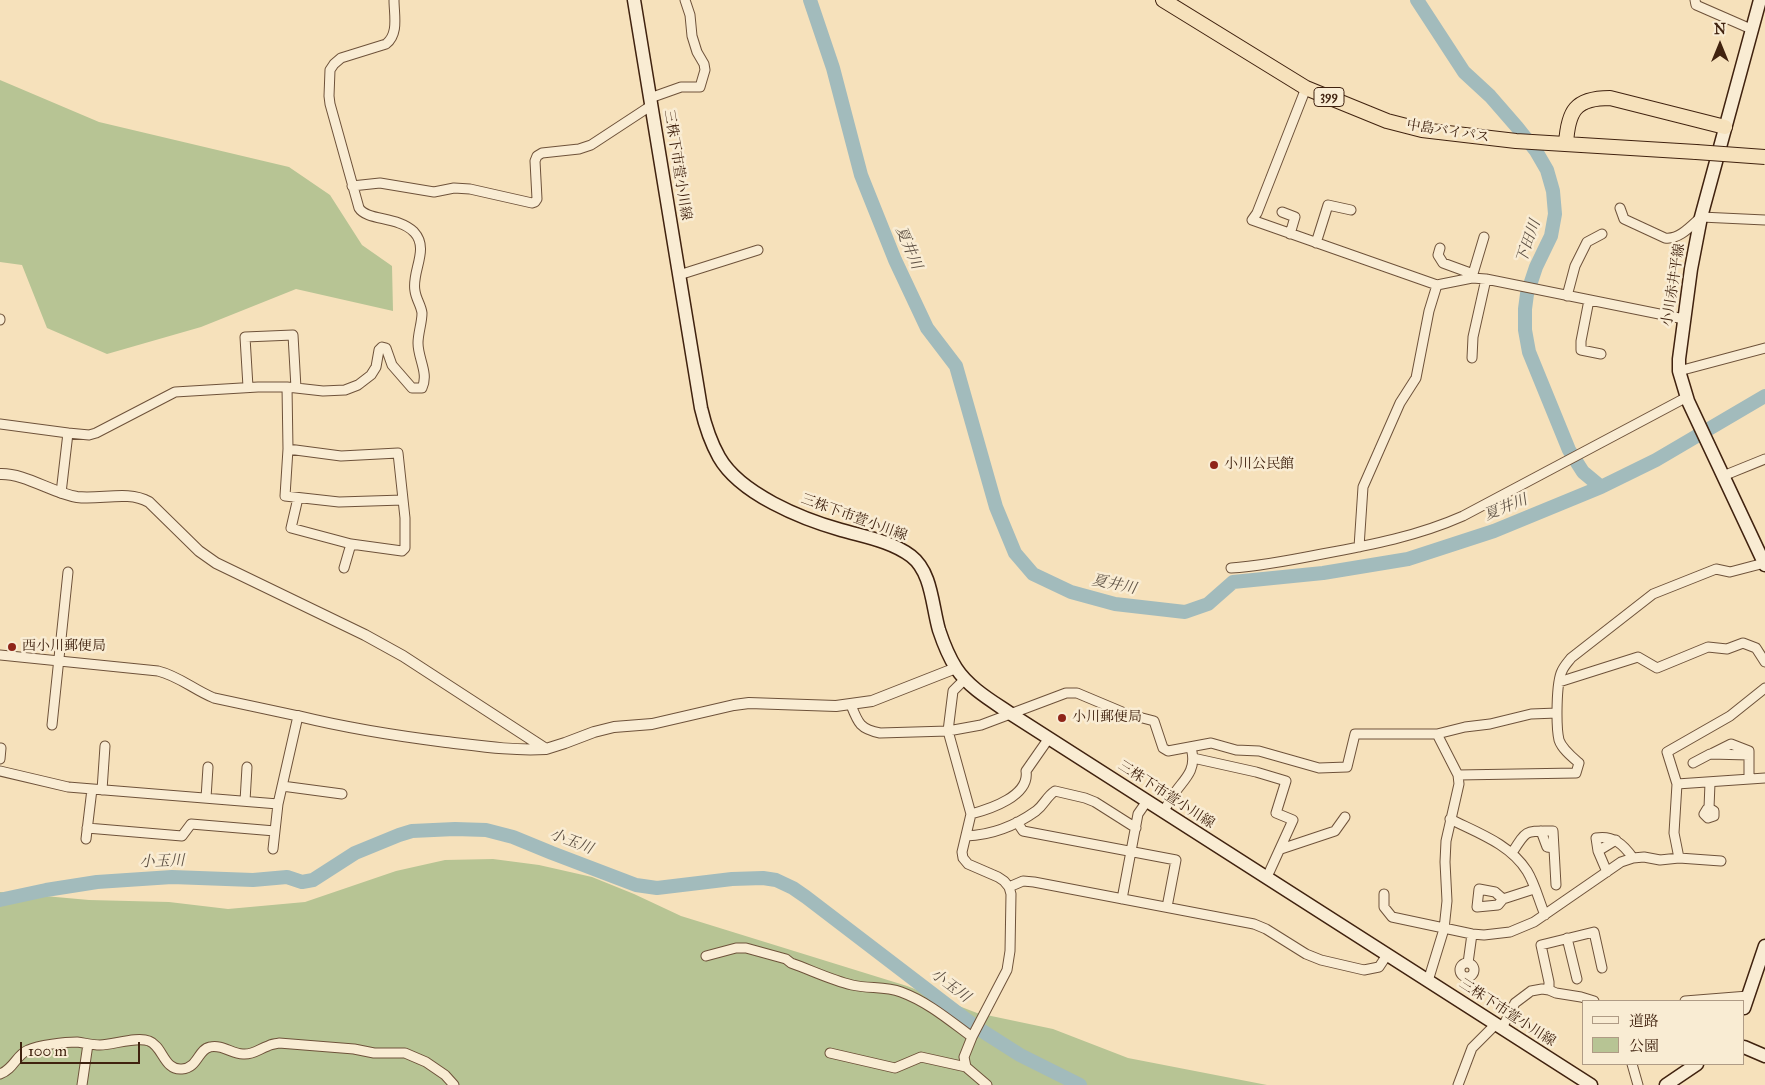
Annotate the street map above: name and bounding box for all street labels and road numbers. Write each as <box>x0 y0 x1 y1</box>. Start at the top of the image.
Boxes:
road number: 399 <box>1314 88 1344 106</box>
street label: 三株下市萱小川線 <box>660 108 694 222</box>
street label: 中島バイパス <box>1405 117 1491 147</box>
street label: 小川赤井平線 <box>1659 242 1689 328</box>
street label: 三株下市萱小川線 <box>799 491 909 545</box>
street label: 三株下市萱小川線 <box>1114 757 1218 833</box>
street label: 三株下市萱小川線 <box>1455 975 1559 1051</box>

